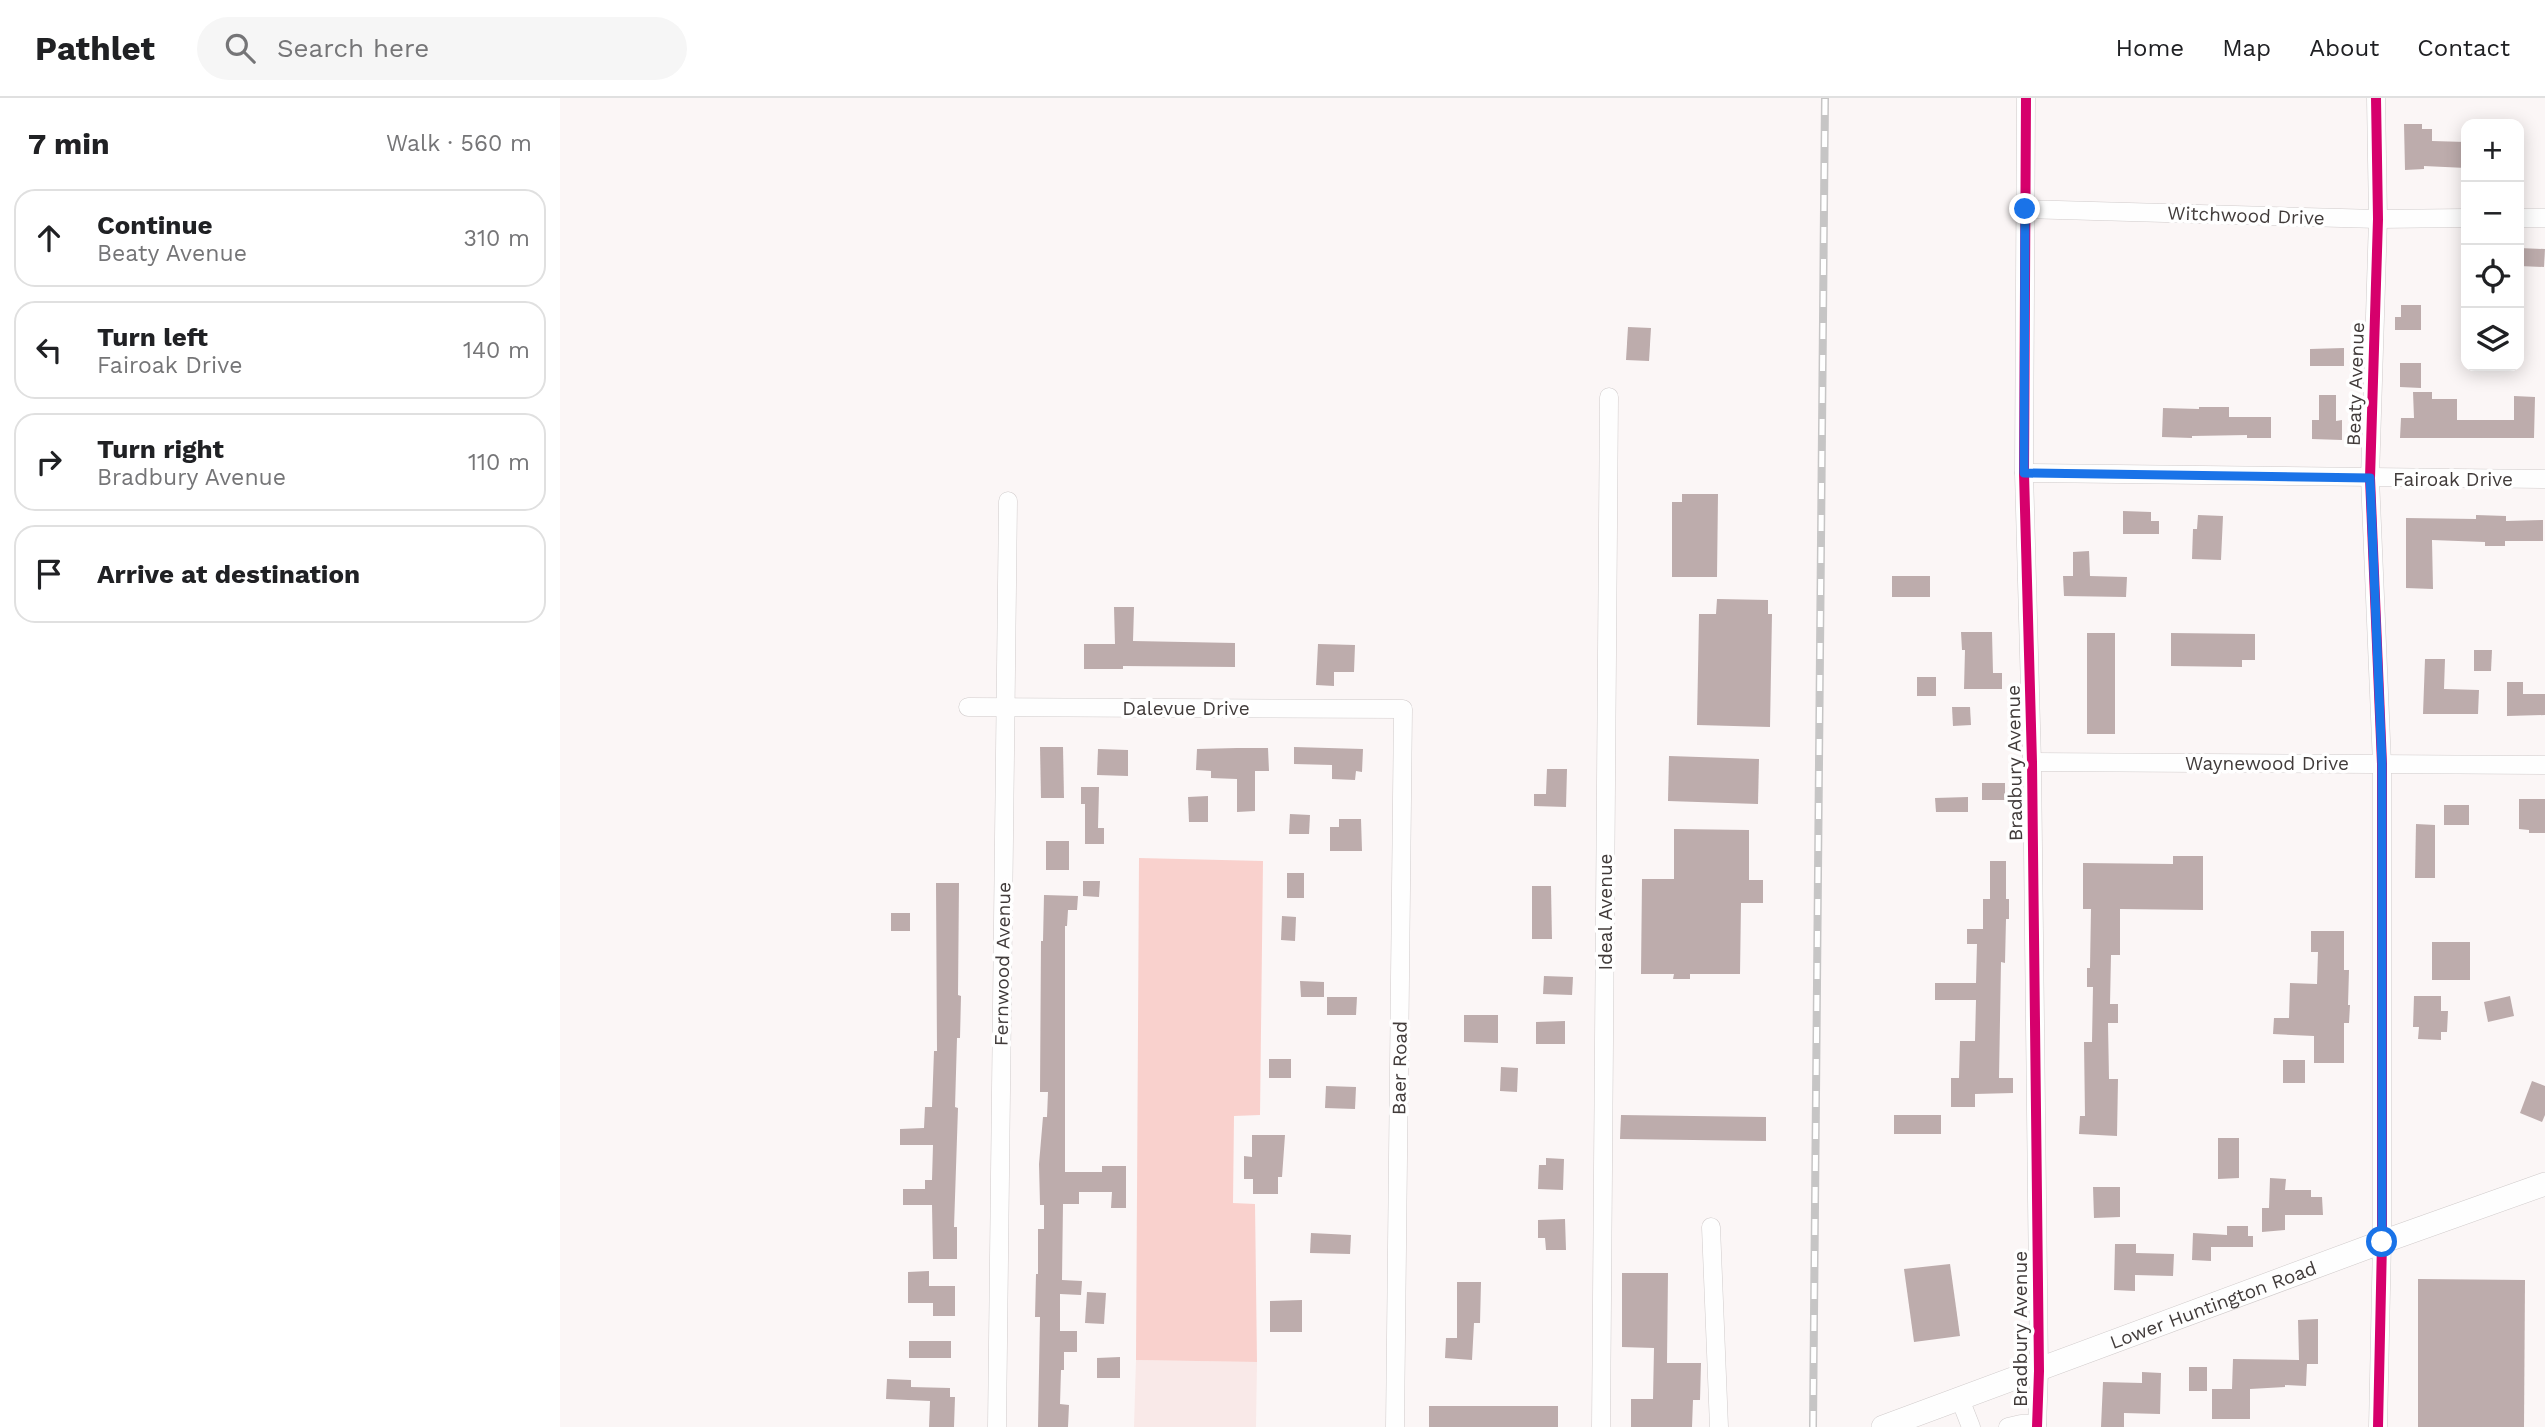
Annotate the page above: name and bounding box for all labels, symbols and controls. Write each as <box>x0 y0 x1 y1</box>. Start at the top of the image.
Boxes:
search box <box>197 17 687 80</box>
text: Pathlet <box>35 29 155 68</box>
icon: search <box>221 29 259 67</box>
text: Search here <box>277 33 429 63</box>
text: Home <box>2116 34 2184 62</box>
text: Map <box>2222 34 2271 62</box>
text: About <box>2309 34 2379 62</box>
text: Contact <box>2417 34 2510 62</box>
map controls <box>2461 119 2524 371</box>
button: + <box>2461 119 2524 182</box>
text: 7 min <box>28 126 110 161</box>
text: Walk · 560 m <box>386 130 532 157</box>
button: − <box>2461 182 2524 245</box>
route end <box>2009 193 2040 224</box>
street label: Witchwood Drive <box>2167 201 2325 230</box>
text: Continue <box>97 210 213 240</box>
icon: ahead <box>30 219 68 257</box>
text: 310 m <box>464 225 530 252</box>
text: Beaty Avenue <box>97 240 247 267</box>
button: locate <box>2461 245 2524 308</box>
button: layers <box>2461 308 2524 371</box>
text: Turn left <box>97 322 208 352</box>
street label: Beaty Avenue <box>2342 322 2369 446</box>
icon: left <box>30 331 68 369</box>
text: 140 m <box>463 337 530 364</box>
text: Fairoak Drive <box>97 352 242 379</box>
text: Turn right <box>97 434 224 464</box>
icon: right <box>30 443 68 481</box>
text: 110 m <box>468 449 530 476</box>
text: Bradbury Avenue <box>97 464 286 491</box>
street label: Fairoak Drive <box>2393 468 2513 491</box>
icon: arrive <box>30 555 68 593</box>
text: Arrive at destination <box>97 559 360 589</box>
street label: Bradbury Avenue <box>2002 685 2027 841</box>
street label: Dalevue Drive <box>1122 697 1250 720</box>
street label: Waynewood Drive <box>2185 752 2349 775</box>
street label: Ideal Avenue <box>1594 853 1617 971</box>
street label: Fernwood Avenue <box>990 882 1015 1046</box>
street label: Baer Road <box>1387 1021 1412 1115</box>
route start <box>2366 1226 2397 1257</box>
street label: Bradbury Avenue <box>2009 1251 2032 1407</box>
street label: Lower Huntington Road <box>2107 1256 2320 1354</box>

